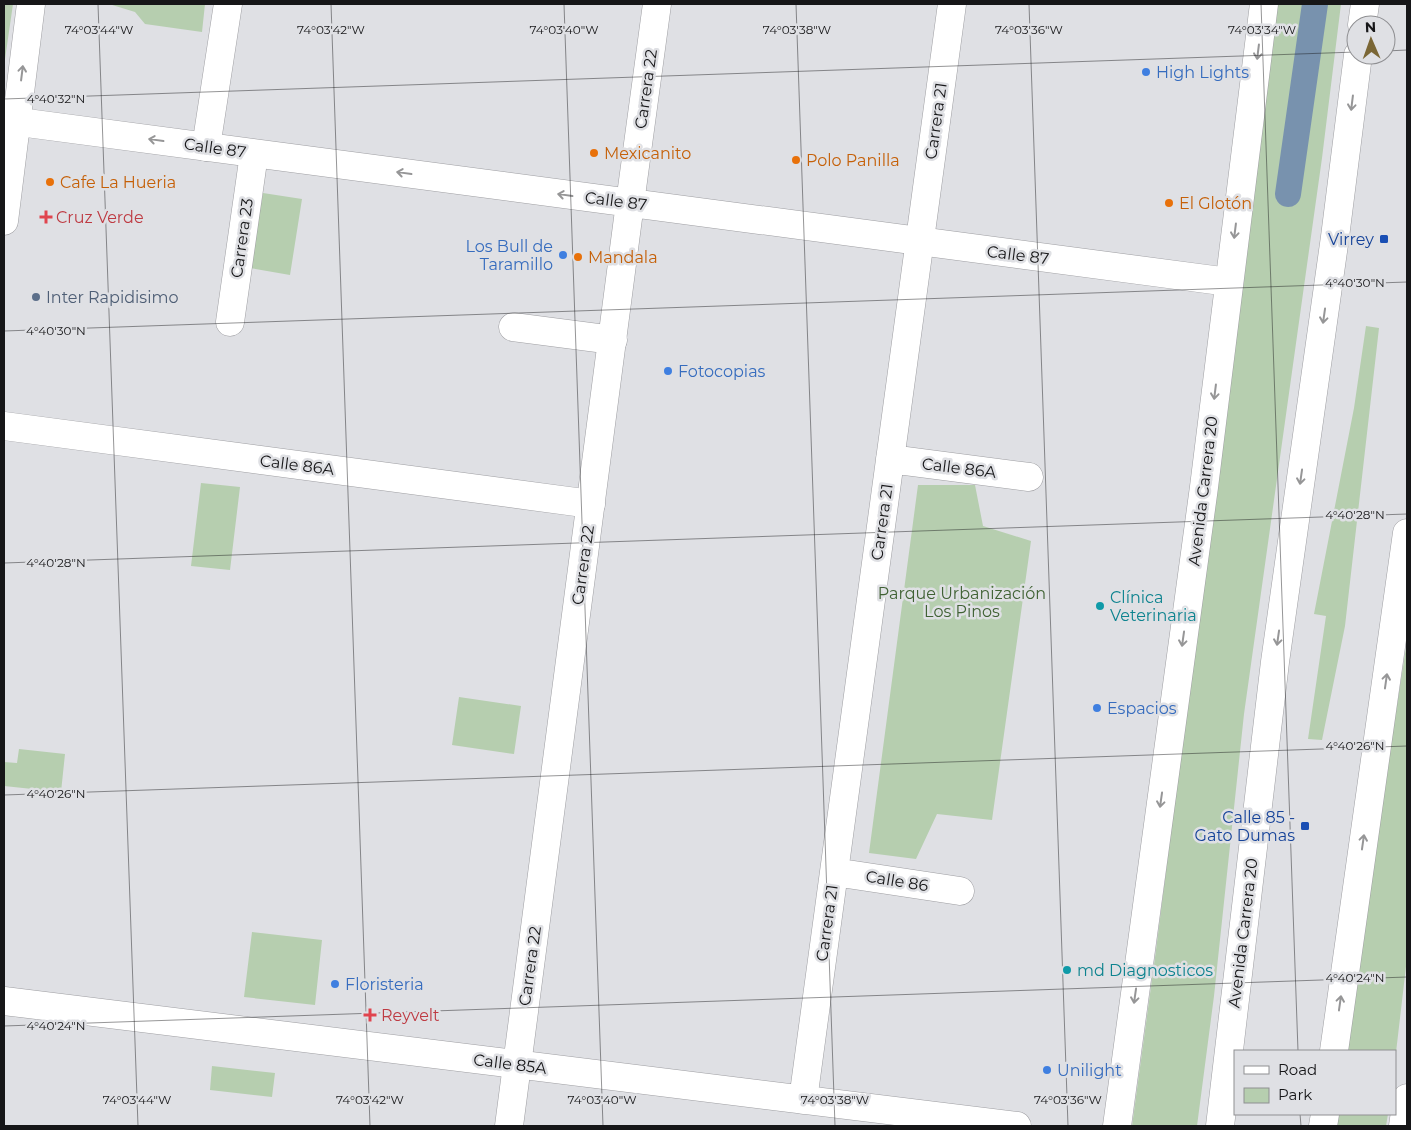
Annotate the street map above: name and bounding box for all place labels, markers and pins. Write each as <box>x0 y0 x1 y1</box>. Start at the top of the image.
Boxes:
place label: High Lights <box>1156 63 1249 82</box>
marker: High Lights <box>1140 66 1152 78</box>
place label: Mexicanito <box>604 144 691 163</box>
marker: Mexicanito <box>588 147 600 159</box>
place label: Polo Panilla <box>806 151 900 170</box>
marker: Polo Panilla <box>790 154 802 166</box>
place label: Cafe La Hueria <box>60 173 176 192</box>
marker: Cafe La Hueria <box>44 176 56 188</box>
place label: El Glotón <box>1179 194 1252 213</box>
marker: El Glotón <box>1163 197 1175 209</box>
place label: Cruz Verde <box>56 208 144 227</box>
marker: Cruz Verde <box>40 211 52 223</box>
place label: Virrey <box>1328 230 1374 249</box>
marker: Virrey <box>1378 233 1390 245</box>
place label: Los Bull de Taramillo <box>466 237 553 274</box>
place label: Mandala <box>588 248 658 267</box>
marker: Los Bull de Taramillo <box>557 249 569 261</box>
marker: Mandala <box>572 251 584 263</box>
place label: Inter Rapidisimo <box>46 288 178 307</box>
marker: Inter Rapidisimo <box>30 291 42 303</box>
place label: Fotocopias <box>678 362 766 381</box>
marker: Fotocopias <box>662 365 674 377</box>
place label: Clínica Veterinaria <box>1110 588 1197 625</box>
marker: Clínica Veterinaria <box>1094 600 1106 612</box>
place label: Espacios <box>1107 699 1177 718</box>
marker: Espacios <box>1091 702 1103 714</box>
place label: Calle 85 - Gato Dumas <box>1195 808 1295 845</box>
marker: Calle 85 - Gato Dumas <box>1299 820 1311 832</box>
place label: md Diagnosticos <box>1077 961 1213 980</box>
marker: md Diagnosticos <box>1061 964 1073 976</box>
place label: Floristeria <box>345 975 424 994</box>
marker: Floristeria <box>329 978 341 990</box>
place label: Reyvelt <box>381 1006 440 1025</box>
marker: Reyvelt <box>363 1008 377 1022</box>
place label: Unilight <box>1057 1061 1122 1080</box>
marker: Unilight <box>1041 1064 1053 1076</box>

